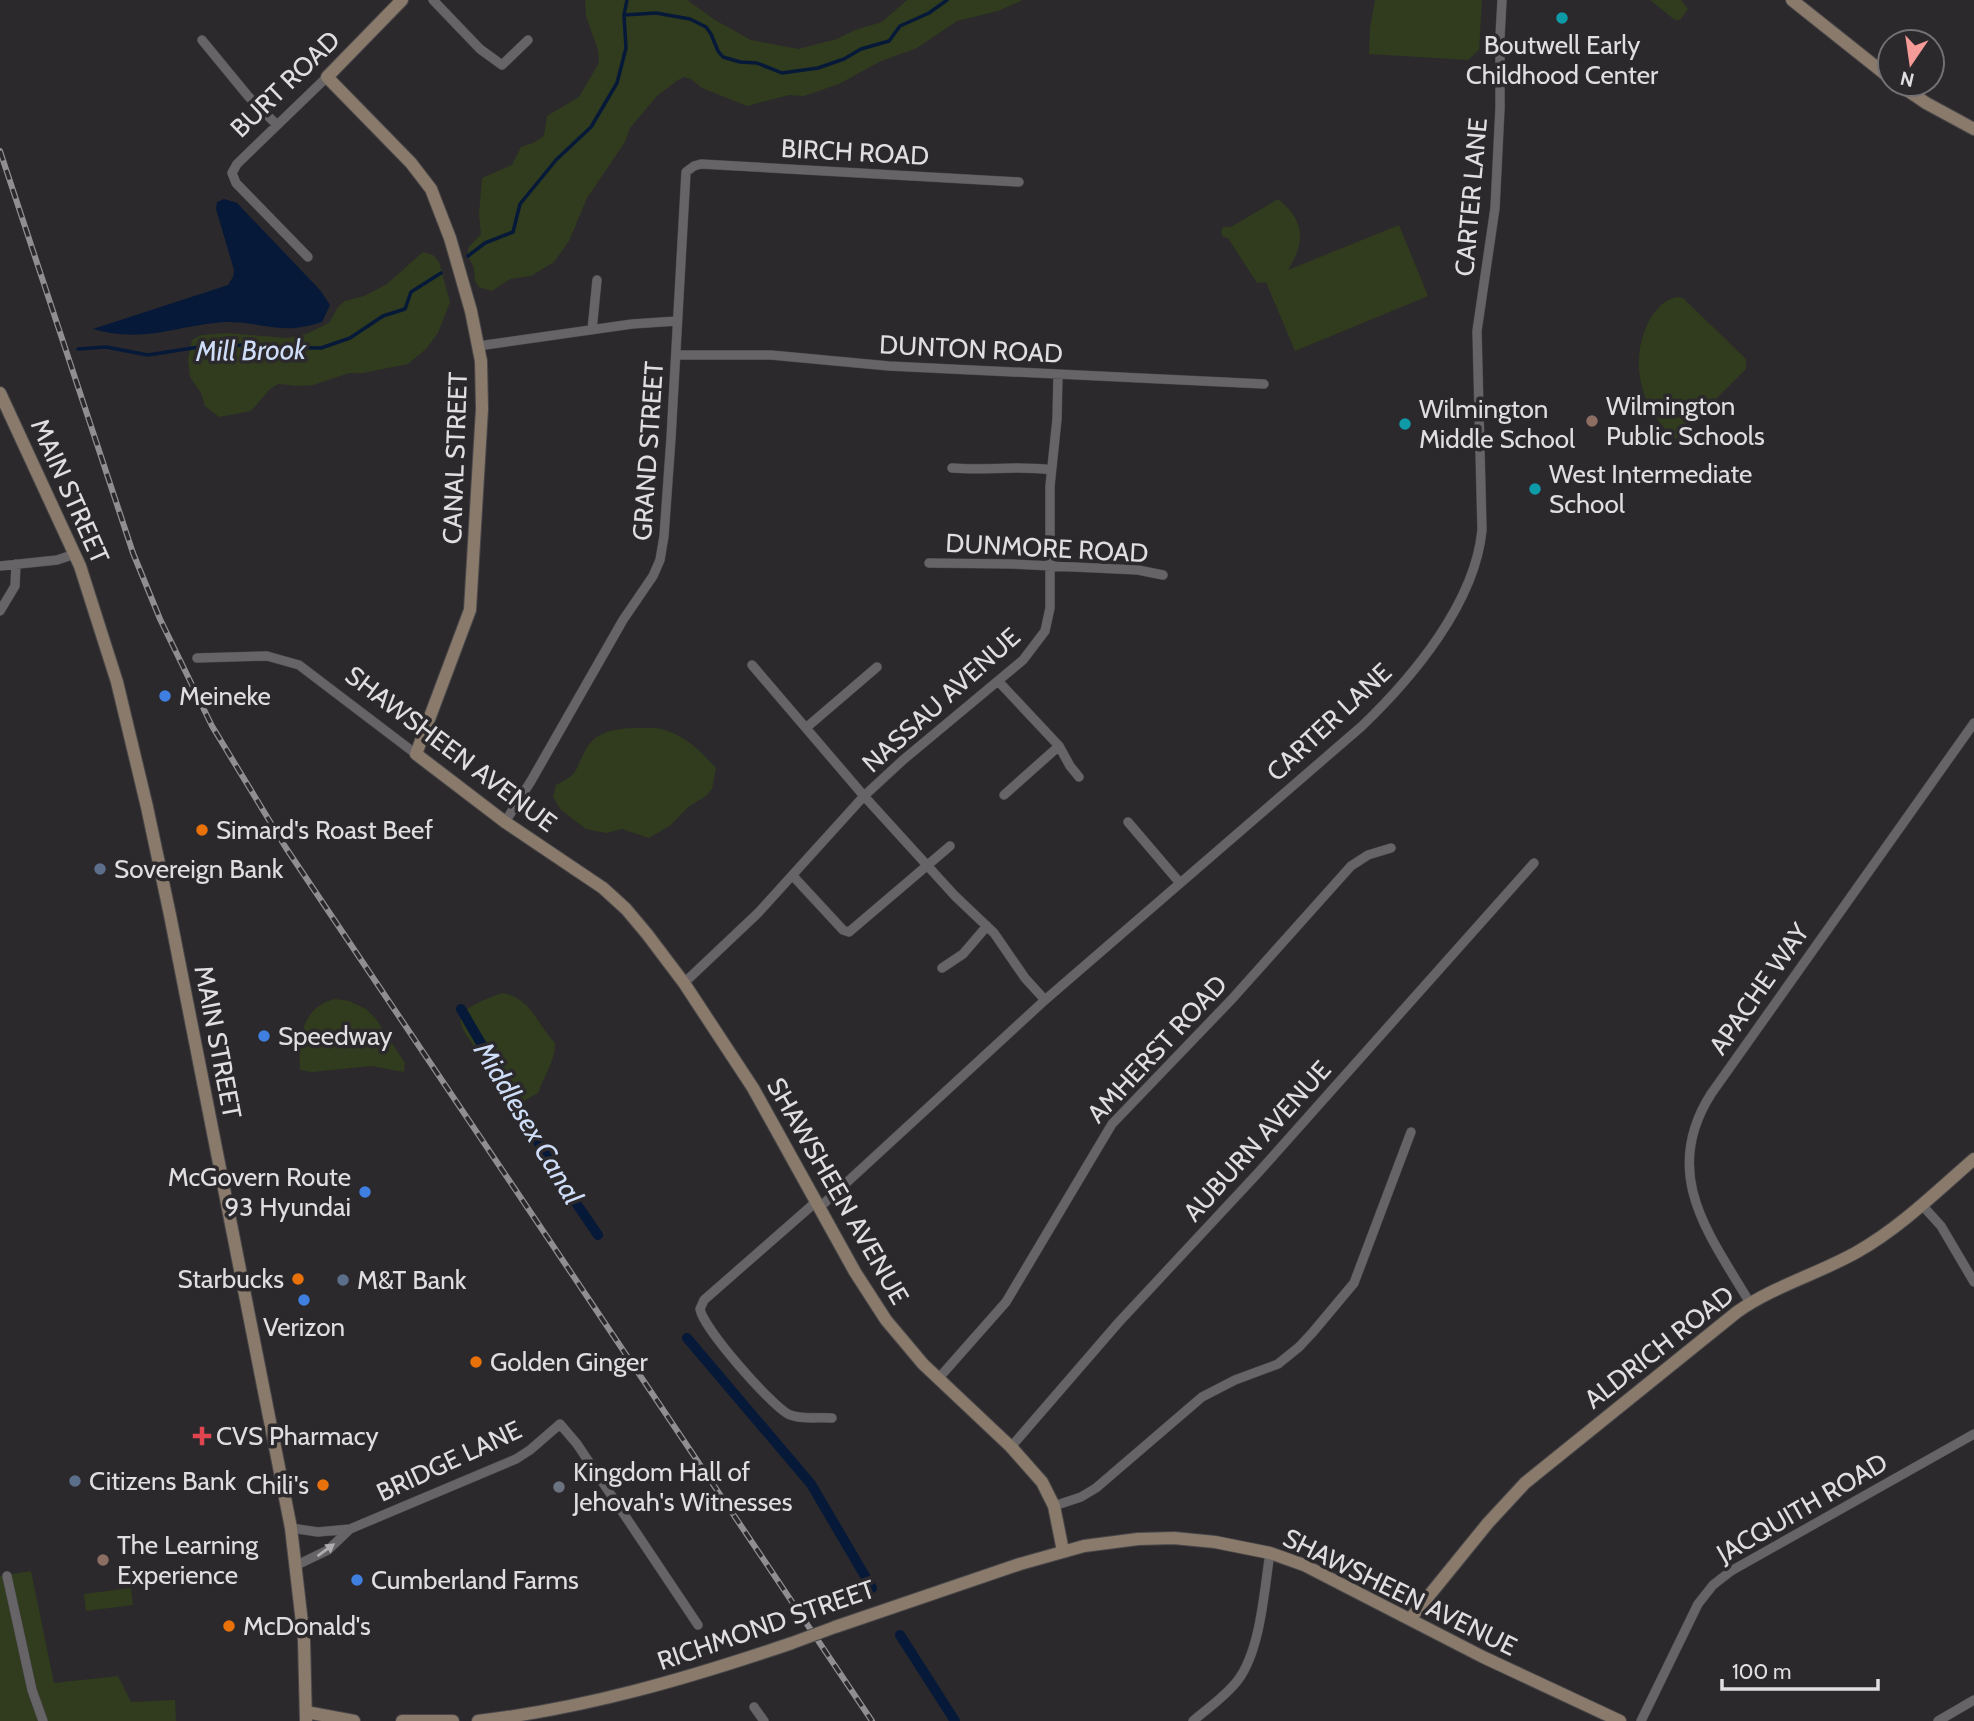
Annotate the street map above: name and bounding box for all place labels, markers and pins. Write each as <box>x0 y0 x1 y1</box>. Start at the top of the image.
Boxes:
marker: Boutwell Early Childhood Center <box>1554 10 1570 26</box>
place label: Boutwell Early Childhood Center <box>1466 29 1659 91</box>
place label: Wilmington Public Schools <box>1606 390 1765 452</box>
place label: Wilmington Middle School <box>1419 393 1575 455</box>
marker: Wilmington Public Schools <box>1584 413 1600 429</box>
marker: Wilmington Middle School <box>1397 416 1413 432</box>
place label: West Intermediate School <box>1549 458 1752 520</box>
marker: West Intermediate School <box>1527 481 1543 497</box>
place label: Meineke <box>179 680 271 712</box>
marker: Meineke <box>157 688 173 704</box>
place label: Simard's Roast Beef <box>216 814 433 846</box>
marker: Simard's Roast Beef <box>194 822 210 838</box>
place label: Sovereign Bank <box>114 853 284 885</box>
marker: Sovereign Bank <box>92 861 108 877</box>
place label: Speedway <box>278 1020 392 1052</box>
marker: Speedway <box>256 1028 272 1044</box>
place label: McGovern Route 93 Hyundai <box>168 1161 351 1223</box>
marker: McGovern Route 93 Hyundai <box>357 1184 373 1200</box>
place label: Starbucks <box>177 1263 284 1295</box>
place label: M&T Bank <box>357 1264 467 1296</box>
marker: Starbucks <box>290 1271 306 1287</box>
marker: M&T Bank <box>335 1272 351 1288</box>
marker: Verizon <box>296 1292 312 1308</box>
place label: Verizon <box>263 1311 345 1343</box>
place label: Golden Ginger <box>490 1346 648 1378</box>
marker: Golden Ginger <box>468 1354 484 1370</box>
place label: CVS Pharmacy <box>216 1420 379 1452</box>
marker: CVS Pharmacy <box>194 1428 210 1444</box>
place label: Kingdom Hall of Jehovah's Witnesses <box>572 1456 793 1518</box>
place label: Citizens Bank <box>89 1465 237 1497</box>
place label: Chili's <box>246 1469 309 1501</box>
marker: Citizens Bank <box>67 1473 83 1489</box>
marker: Chili's <box>315 1477 331 1493</box>
marker: Kingdom Hall of Jehovah's Witnesses <box>551 1479 567 1495</box>
place label: The Learning Experience <box>117 1529 259 1591</box>
marker: The Learning Experience <box>95 1552 111 1568</box>
place label: Cumberland Farms <box>371 1564 579 1596</box>
marker: Cumberland Farms <box>349 1572 365 1588</box>
place label: McDonald's <box>243 1610 371 1642</box>
marker: McDonald's <box>221 1618 237 1634</box>

